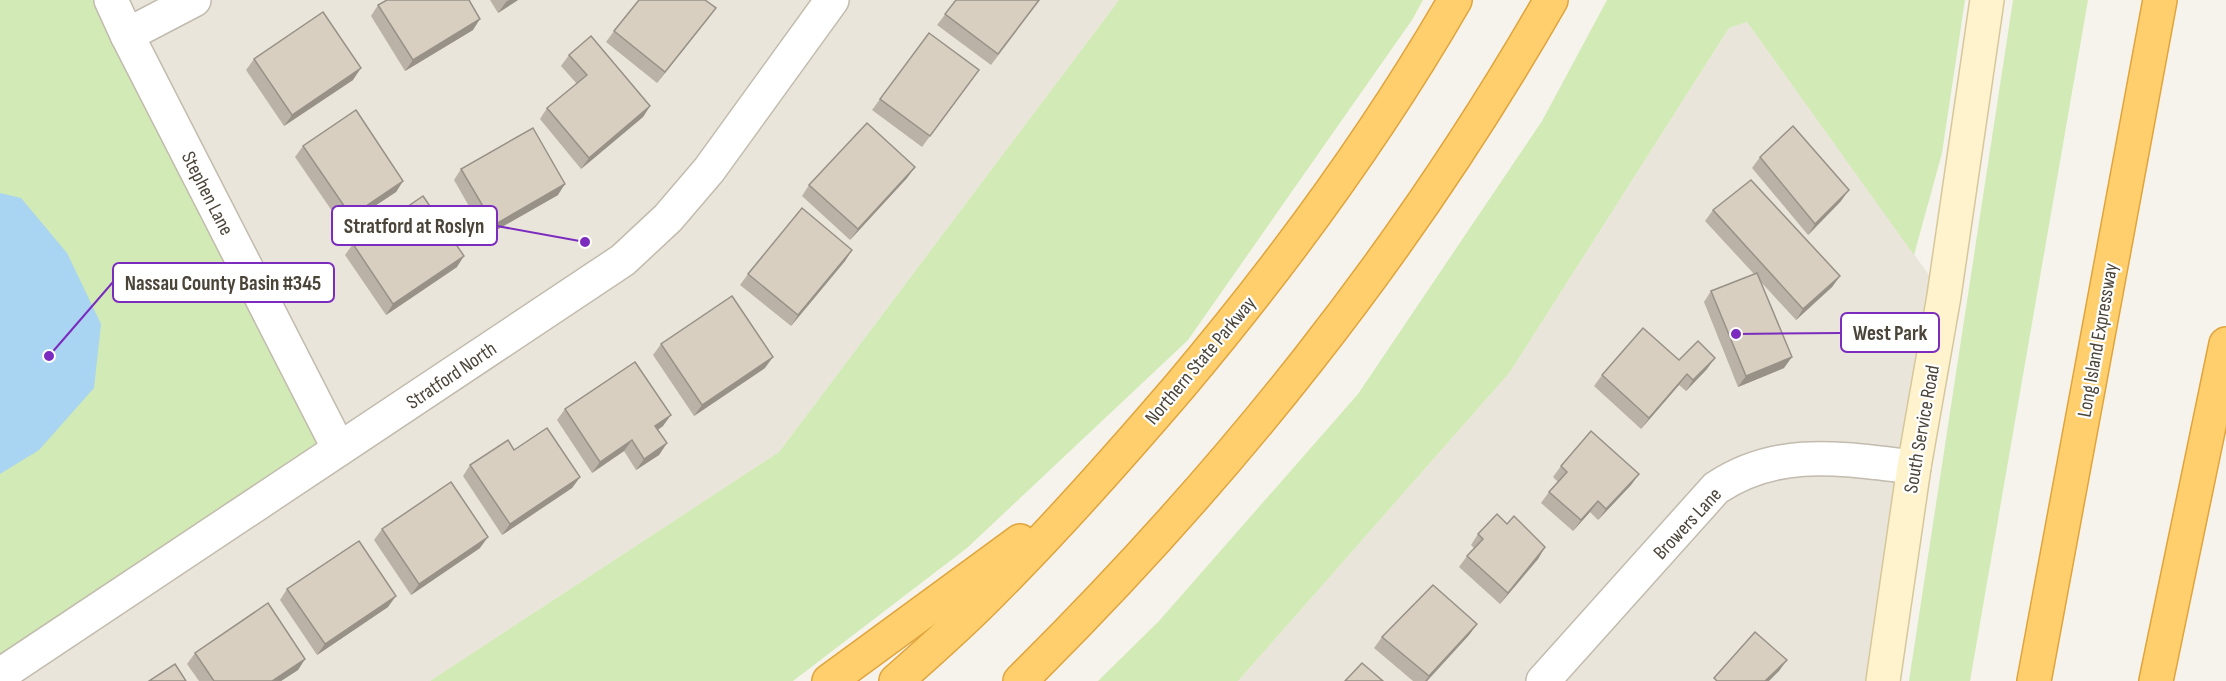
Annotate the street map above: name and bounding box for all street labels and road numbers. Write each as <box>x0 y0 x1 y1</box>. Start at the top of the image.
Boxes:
street label: Stephen Lane <box>176 148 238 239</box>
street label: Long Island Expressway <box>2073 261 2123 419</box>
street label: Northern State Parkway <box>1140 292 1261 429</box>
street label: Stratford North <box>402 337 501 415</box>
street label: South Service Road <box>1899 363 1945 495</box>
street label: Browers Lane <box>1649 483 1727 564</box>

